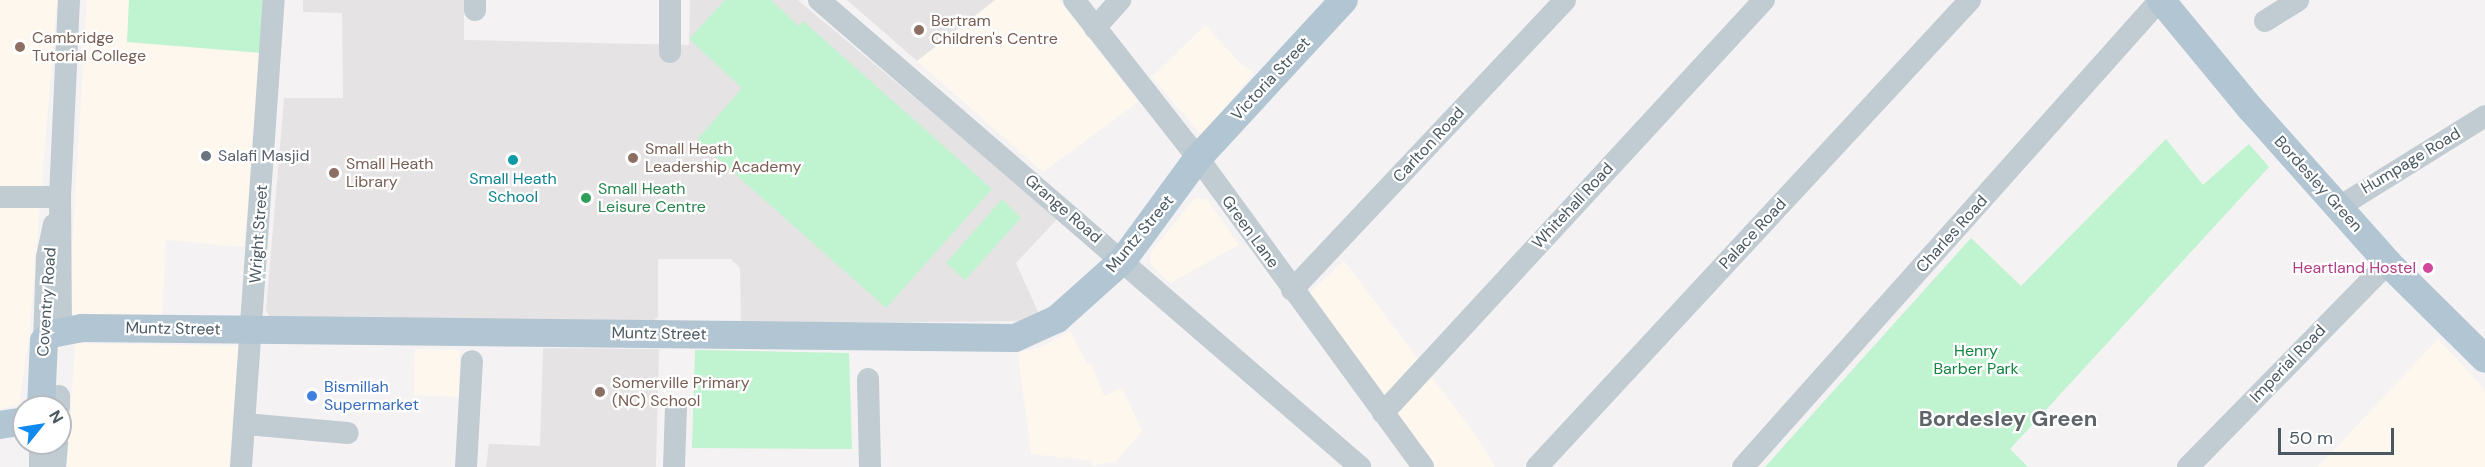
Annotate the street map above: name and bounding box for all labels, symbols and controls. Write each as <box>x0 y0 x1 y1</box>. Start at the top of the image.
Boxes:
place label: Bertram Children's Centre <box>931 11 1058 49</box>
marker: Bertram Children's Centre <box>912 23 926 37</box>
place label: Cambridge Tutorial College <box>32 28 146 66</box>
street label: Victoria Street <box>1227 33 1315 125</box>
marker: Cambridge Tutorial College <box>13 40 27 54</box>
street label: Carlton Road <box>1389 103 1469 187</box>
street label: Humpage Road <box>2358 124 2464 198</box>
street label: Bordesley Green <box>2270 132 2366 236</box>
place label: Small Heath Leadership Academy <box>645 139 801 177</box>
place label: Salafi Masjid <box>218 146 309 166</box>
marker: Salafi Masjid <box>199 149 213 163</box>
marker: Small Heath Leadership Academy <box>626 151 640 165</box>
marker: Small Heath School <box>506 153 520 167</box>
place label: Small Heath Library <box>346 154 434 192</box>
street label: Whitehall Road <box>1528 159 1618 253</box>
marker: Small Heath Library <box>327 166 341 180</box>
place label: Small Heath School <box>469 169 557 207</box>
street label: Grange Road <box>1021 171 1105 247</box>
place label: Small Heath Leisure Centre <box>598 179 706 217</box>
street label: Wright Street <box>246 184 272 284</box>
marker: Small Heath Leisure Centre <box>579 191 593 205</box>
street label: Muntz Street <box>1102 191 1178 277</box>
street label: Charles Road <box>1912 191 1992 277</box>
street label: Green Lane <box>1217 192 1283 272</box>
street label: Palace Road <box>1715 195 1791 273</box>
street label: Coventry Road <box>34 247 60 357</box>
place label: Heartland Hostel <box>2293 258 2416 278</box>
marker: Heartland Hostel <box>2421 261 2435 275</box>
street label: Muntz Street <box>125 319 221 339</box>
street label: Imperial Road <box>2246 321 2330 407</box>
street label: Muntz Street <box>611 324 707 344</box>
park label: Henry Barber Park <box>1933 341 2019 379</box>
place label: Somerville Primary (NC) School <box>612 373 750 411</box>
place label: Bismillah Supermarket <box>324 377 419 415</box>
marker: Somerville Primary (NC) School <box>593 385 607 399</box>
marker: Bismillah Supermarket <box>305 389 319 403</box>
north arrow <box>12 395 72 455</box>
text: N <box>44 406 68 427</box>
district label: Bordesley Green <box>1919 406 2097 432</box>
scale bar <box>2281 416 2396 454</box>
text: 50 m <box>2289 426 2333 450</box>

